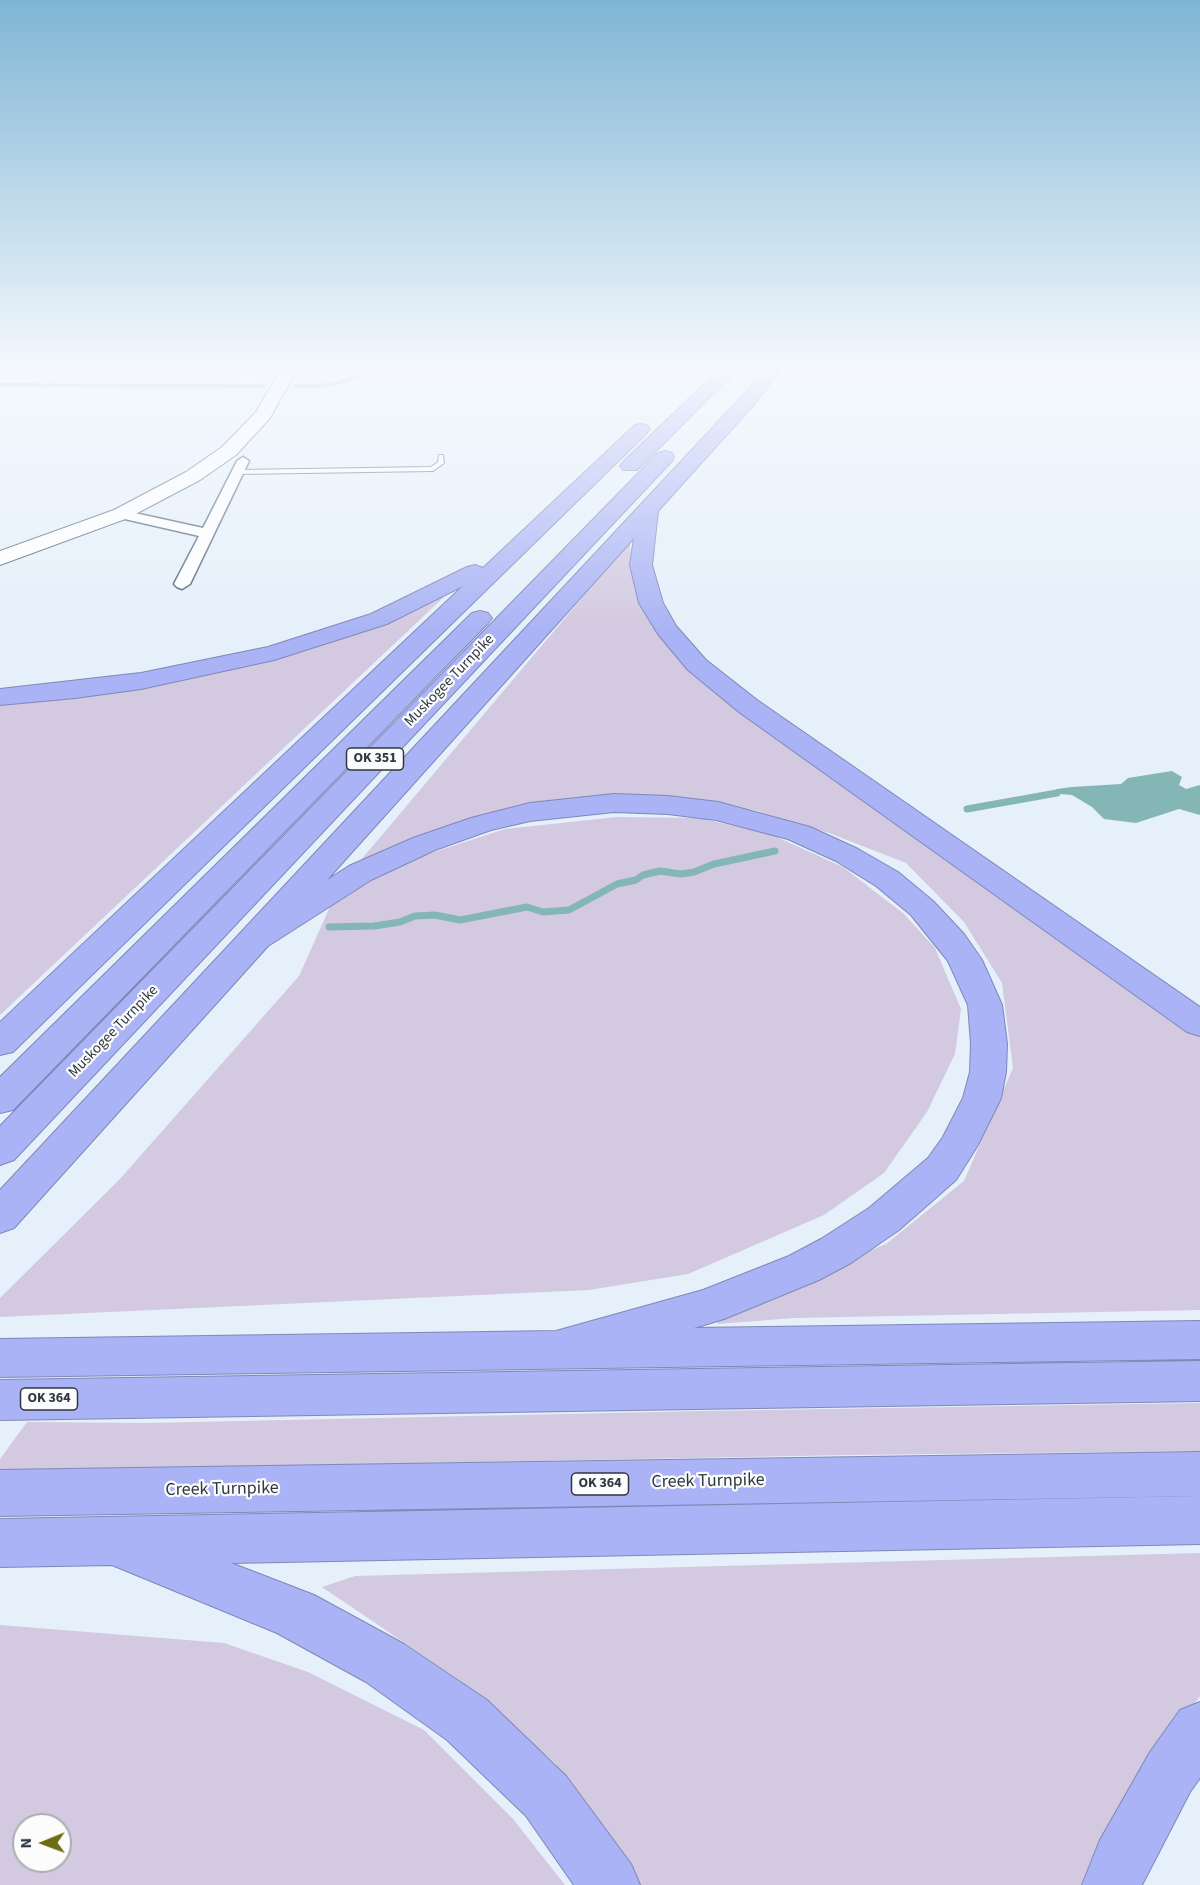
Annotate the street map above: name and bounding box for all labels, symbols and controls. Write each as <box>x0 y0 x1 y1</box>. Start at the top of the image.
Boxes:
street label: Muskogee Turnpike <box>401 631 499 731</box>
road number: OK 351 <box>346 748 404 770</box>
street label: Muskogee Turnpike <box>65 982 163 1082</box>
road number: OK 364 <box>20 1388 78 1410</box>
street label: Creek Turnpike <box>651 1470 765 1494</box>
road number: OK 364 <box>572 1473 628 1495</box>
street label: Creek Turnpike <box>165 1478 279 1502</box>
north arrow <box>12 1813 72 1873</box>
text: N <box>15 1838 37 1849</box>

